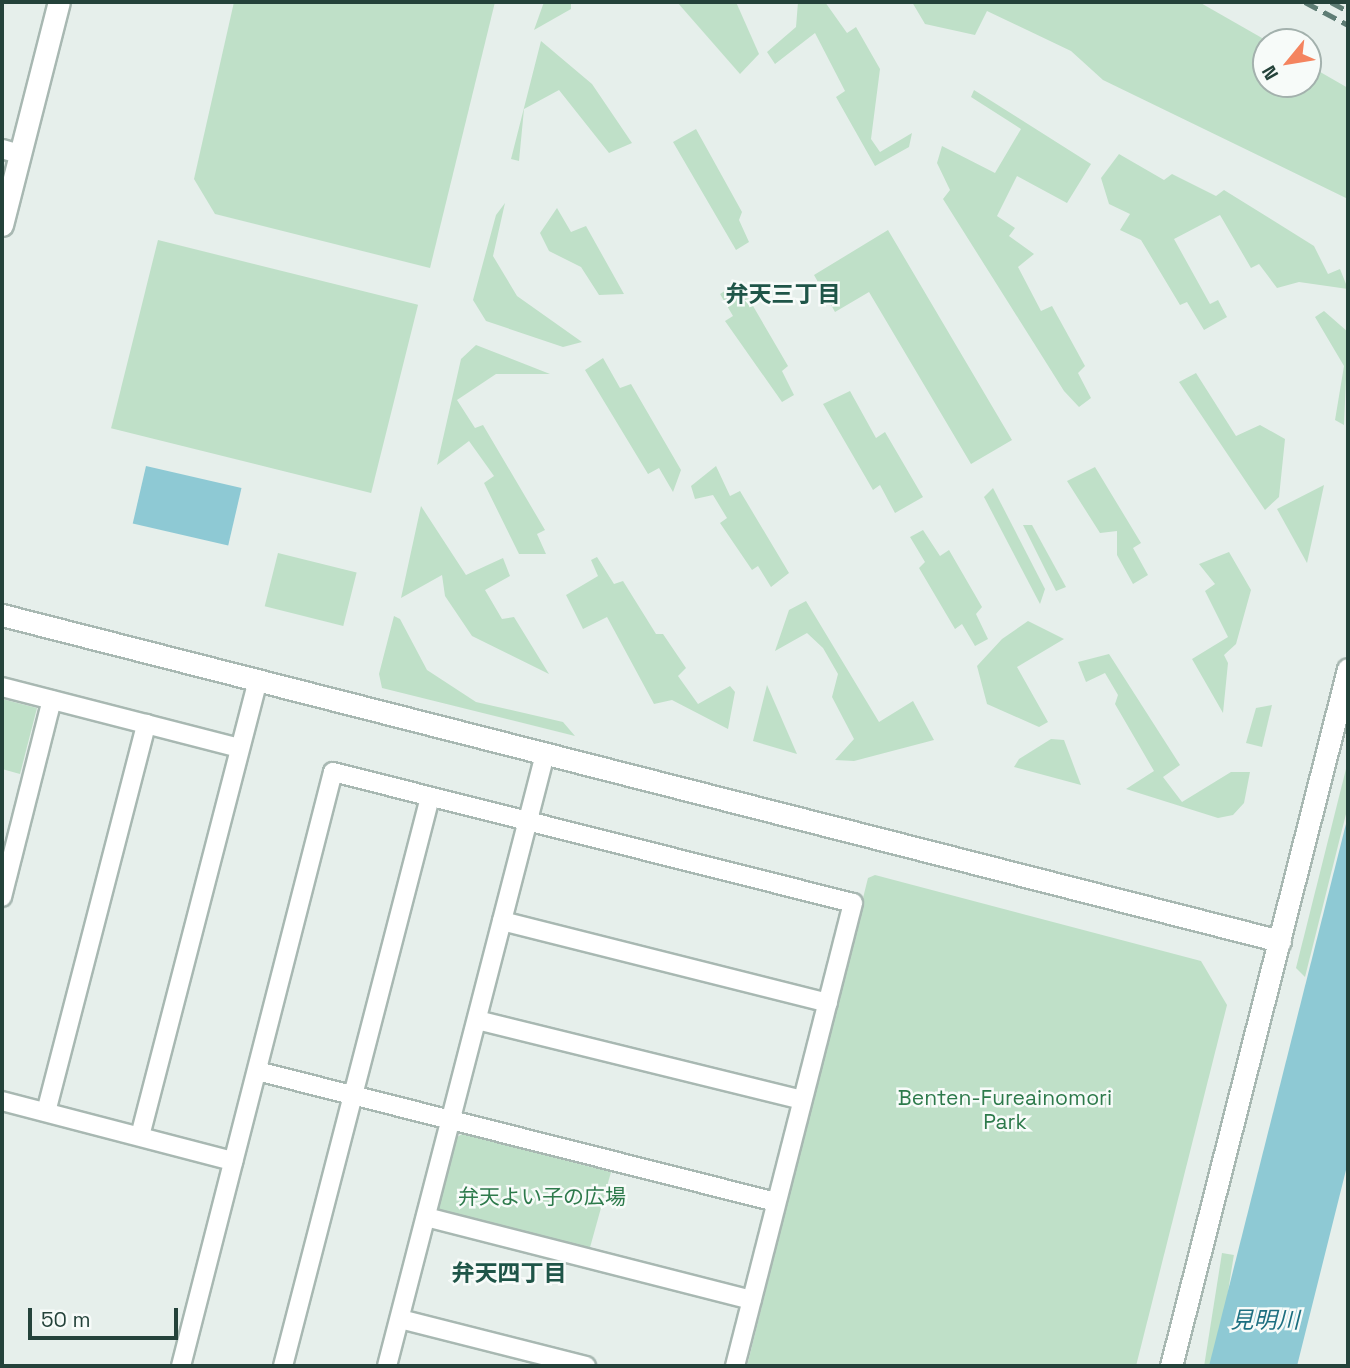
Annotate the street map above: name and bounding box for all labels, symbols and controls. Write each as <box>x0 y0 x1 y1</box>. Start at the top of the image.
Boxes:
north arrow <box>1252 28 1322 98</box>
text: N <box>1256 61 1284 85</box>
district label: 弁天三丁目 <box>726 280 840 308</box>
park label: Benten-Fureainomori Park <box>898 1085 1112 1135</box>
park label: 弁天よい子の広場 <box>458 1184 626 1210</box>
district label: 弁天四丁目 <box>452 1259 566 1287</box>
scale bar <box>32 1294 182 1338</box>
text: 50 m <box>41 1306 91 1333</box>
water label: 見明川 <box>1231 1306 1299 1334</box>

